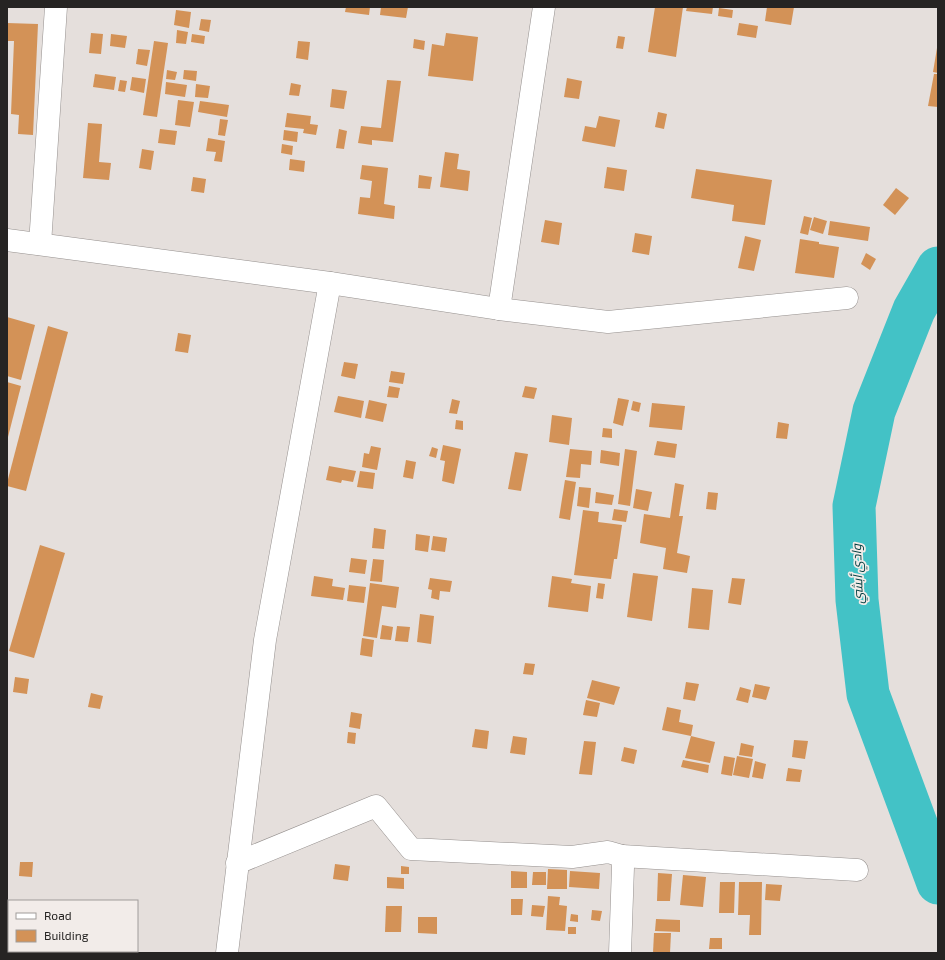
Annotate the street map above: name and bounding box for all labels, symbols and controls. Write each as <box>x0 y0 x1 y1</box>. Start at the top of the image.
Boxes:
water label: وادي أبشي <box>848 543 869 604</box>
legend <box>8 900 138 952</box>
text: Road <box>44 908 72 922</box>
text: Building <box>44 928 89 942</box>

